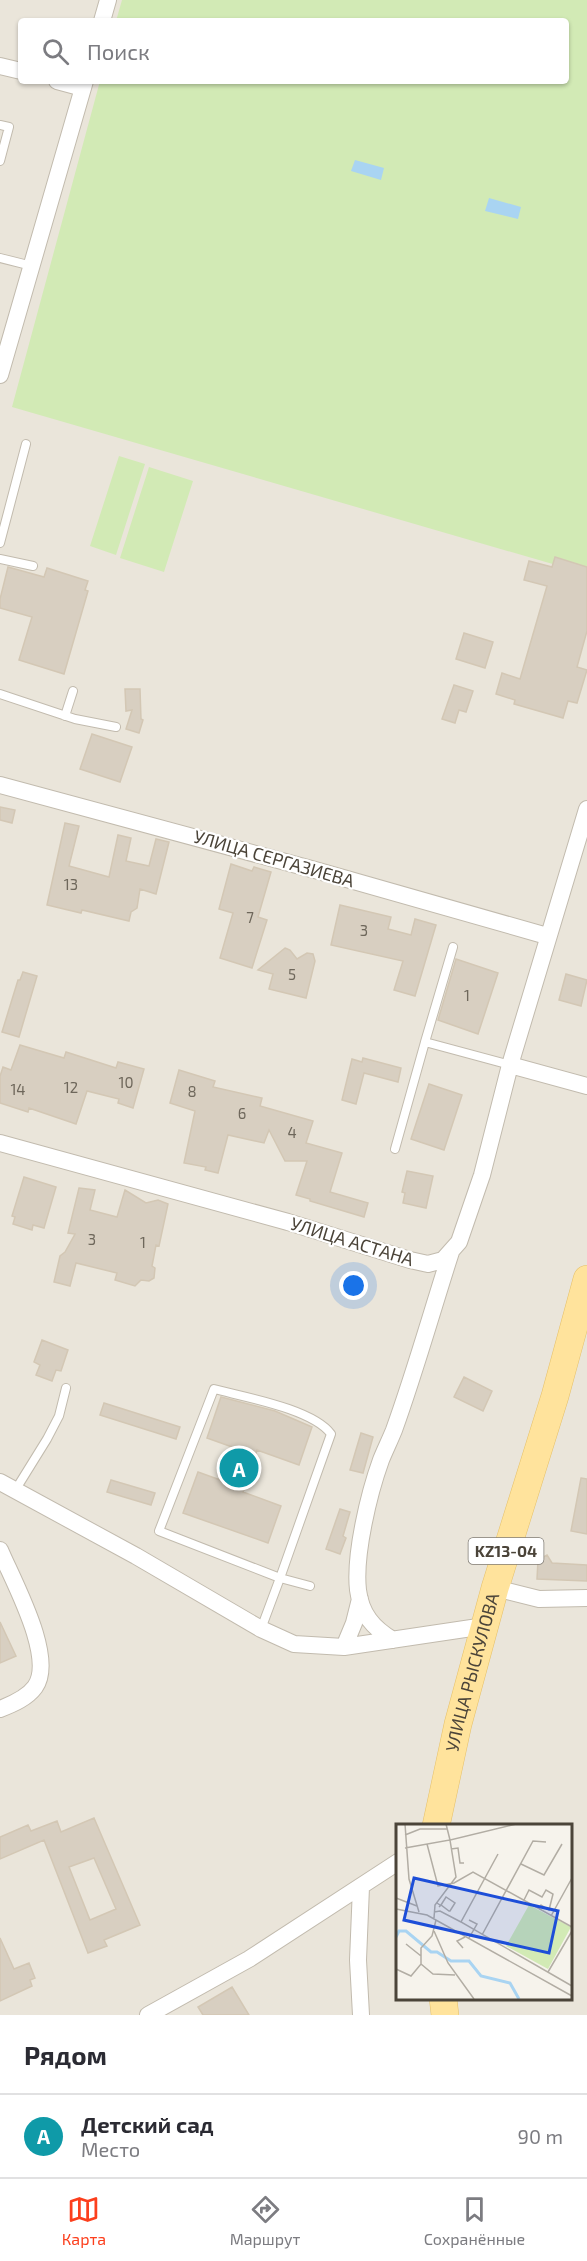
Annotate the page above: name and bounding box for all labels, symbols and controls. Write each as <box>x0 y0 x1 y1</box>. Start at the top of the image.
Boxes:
search box <box>18 18 569 84</box>
icon: search <box>39 35 72 68</box>
text: Поиск <box>87 38 150 64</box>
street label: УЛИЦА СЕРГАЗИЕВА <box>191 825 358 892</box>
house number: 13 <box>64 875 78 893</box>
house number: 7 <box>246 908 254 926</box>
house number: 3 <box>360 921 368 939</box>
house number: 5 <box>288 965 296 983</box>
house number: 1 <box>464 986 470 1004</box>
house number: 10 <box>118 1073 134 1091</box>
house number: 12 <box>64 1078 78 1096</box>
house number: 14 <box>10 1080 26 1098</box>
house number: 8 <box>187 1082 197 1100</box>
house number: 6 <box>238 1104 246 1122</box>
house number: 4 <box>287 1123 297 1141</box>
street label: УЛИЦА АСТАНА <box>288 1212 417 1270</box>
house number: 3 <box>88 1230 96 1248</box>
house number: 1 <box>140 1233 146 1251</box>
your location <box>339 1271 368 1300</box>
pin: A <box>220 1446 258 1490</box>
road number: KZ13-04 <box>468 1538 544 1564</box>
street label: УЛИЦА РЫСКУЛОВА <box>440 1589 503 1754</box>
inset map <box>396 1824 572 2000</box>
text: Рядом <box>24 2039 107 2070</box>
text: Детский сад <box>81 2111 214 2137</box>
text: A <box>37 2124 50 2148</box>
text: 90 m <box>518 2124 563 2148</box>
text: Место <box>81 2137 140 2161</box>
tab: Карта <box>62 2193 106 2248</box>
tab: Маршрут <box>230 2193 300 2248</box>
tab: Сохранённые <box>424 2193 525 2248</box>

